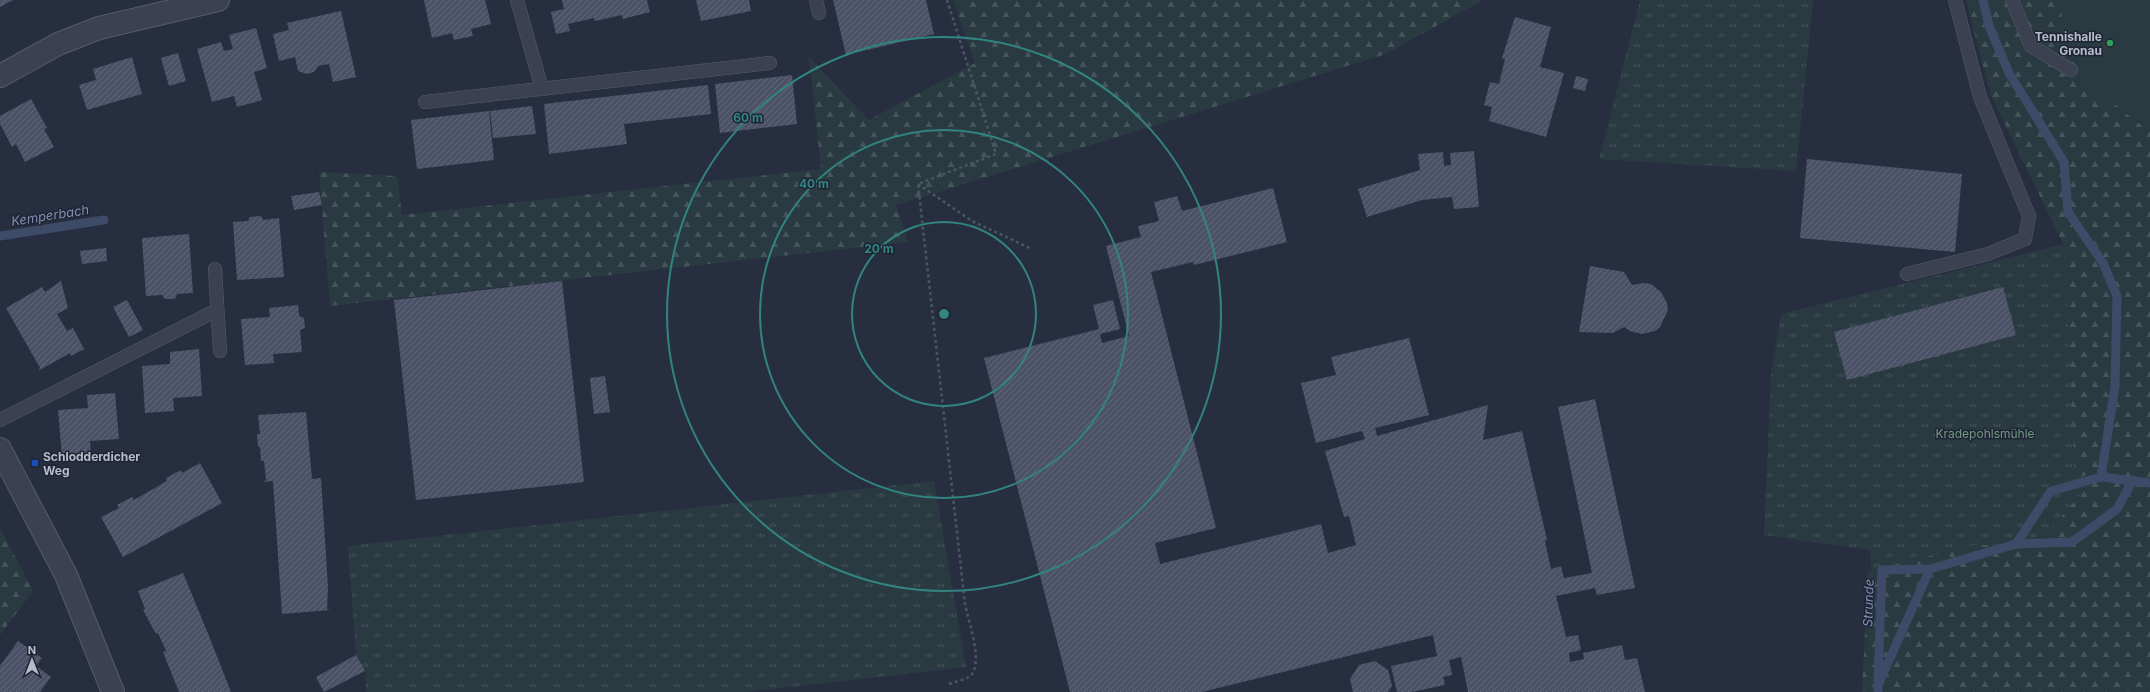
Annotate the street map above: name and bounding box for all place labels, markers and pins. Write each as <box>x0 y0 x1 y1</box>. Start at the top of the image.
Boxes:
place label: Tennishalle Gronau <box>2035 29 2102 58</box>
marker: Tennishalle Gronau <box>2105 38 2115 48</box>
centre of rings <box>937 307 951 321</box>
place label: Schlodderdicher Weg <box>43 449 140 478</box>
marker: Schlodderdicher Weg <box>30 458 40 468</box>

